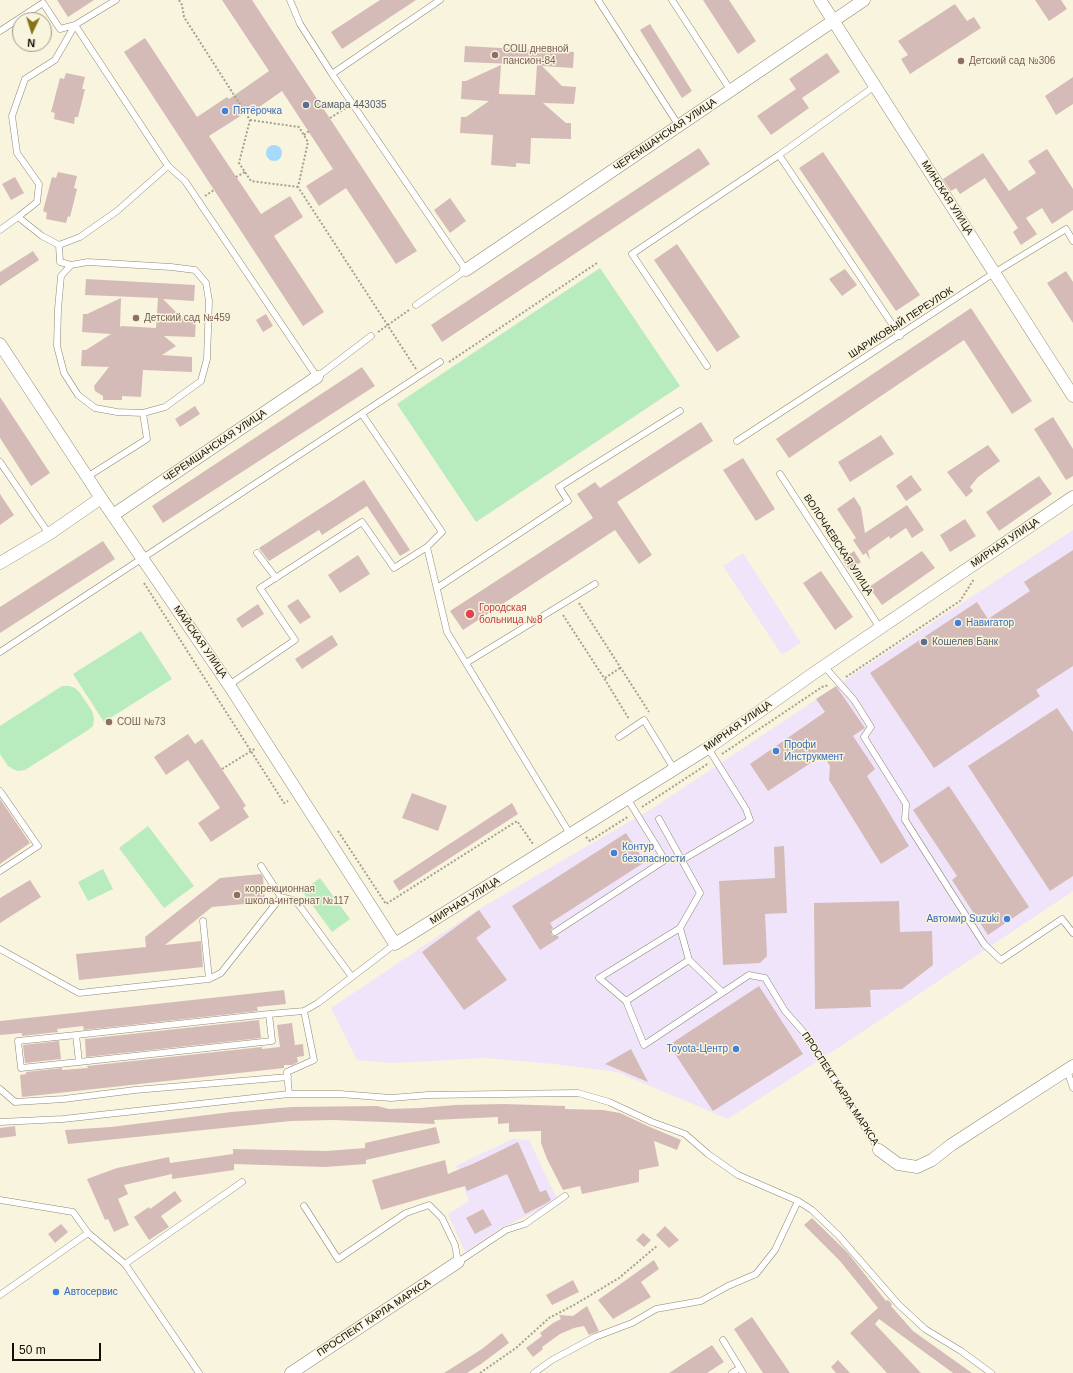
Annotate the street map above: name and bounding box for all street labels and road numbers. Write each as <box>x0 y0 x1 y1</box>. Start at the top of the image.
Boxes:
street label: ЧЕРЕМШАНСКАЯ УЛИЦА <box>611 96 719 174</box>
street label: МИНСКАЯ УЛИЦА <box>918 159 976 237</box>
street label: ШАРИКОВЫЙ ПЕРЕУЛОК <box>847 285 955 361</box>
street label: ЧЕРЕМШАНСКАЯ УЛИЦА <box>161 407 269 485</box>
street label: ВОЛОЧАЕВСКАЯ УЛИЦА <box>801 492 875 598</box>
street label: МИРНАЯ УЛИЦА <box>969 516 1041 570</box>
street label: МАЙСКАЯ УЛИЦА <box>170 603 230 681</box>
street label: МИРНАЯ УЛИЦА <box>702 698 774 754</box>
street label: МИРНАЯ УЛИЦА <box>428 875 502 927</box>
street label: ПРОСПЕКТ КАРЛА МАРКСА <box>799 1030 881 1148</box>
street label: ПРОСПЕКТ КАРЛА МАРКСА <box>315 1277 433 1359</box>

